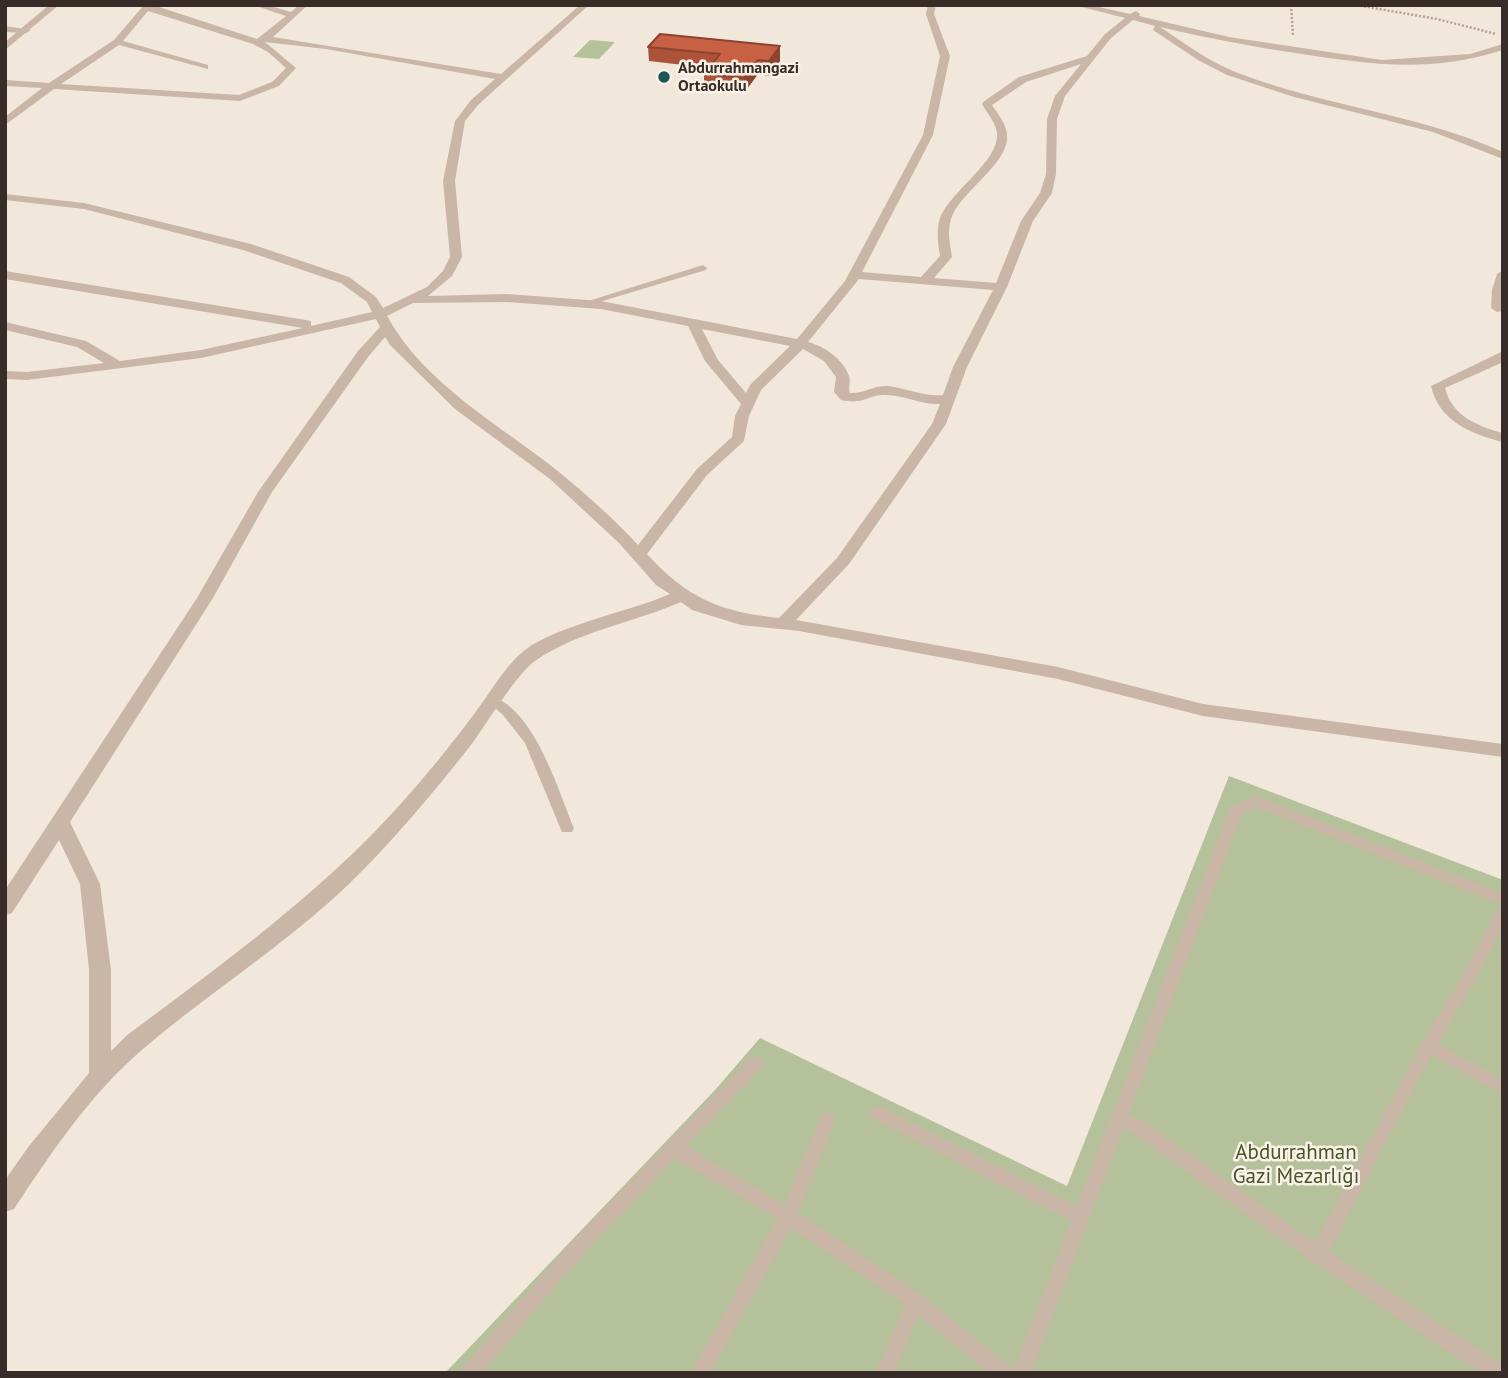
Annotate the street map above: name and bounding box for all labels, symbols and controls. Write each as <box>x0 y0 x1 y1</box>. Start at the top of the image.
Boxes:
place label: Abdurrahmangazi Ortaokulu <box>678 58 799 96</box>
marker: Abdurrahmangazi Ortaokulu <box>656 69 672 85</box>
park label: Abdurrahman Gazi Mezarlığı <box>1233 1140 1359 1190</box>

